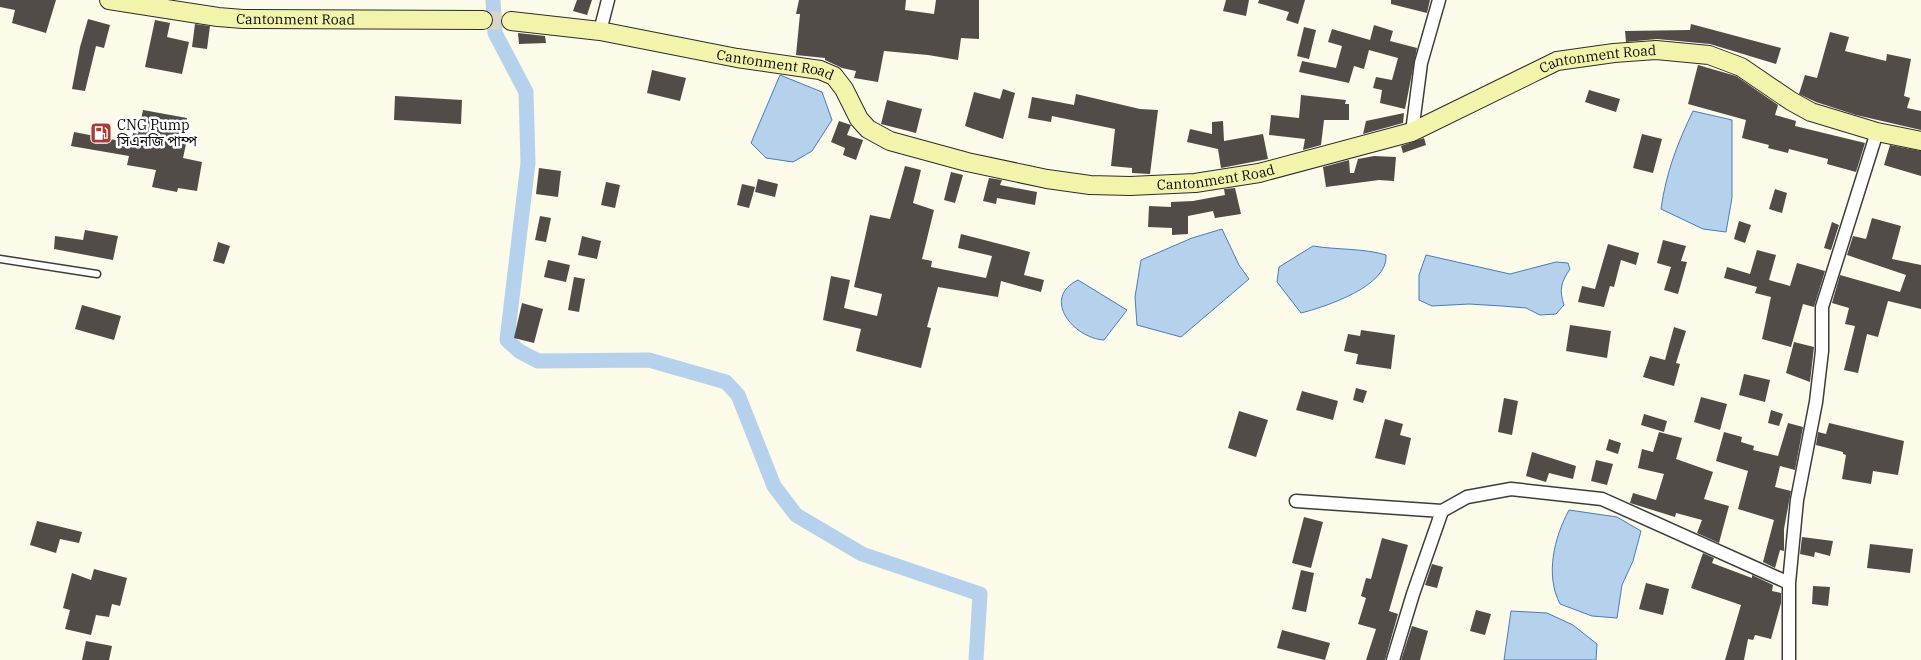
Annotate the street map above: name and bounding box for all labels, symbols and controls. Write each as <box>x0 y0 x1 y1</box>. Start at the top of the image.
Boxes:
street label: Cantonment Road <box>236 9 356 28</box>
street label: Cantonment Road <box>1536 41 1657 77</box>
street label: Cantonment Road <box>715 45 837 84</box>
place label: CNG Pump সিএনজি পাম্প <box>116 116 198 150</box>
fuel station icon: CNG Pump সিএনজি পাম্প <box>89 121 113 145</box>
street label: Cantonment Road <box>1156 160 1277 194</box>

